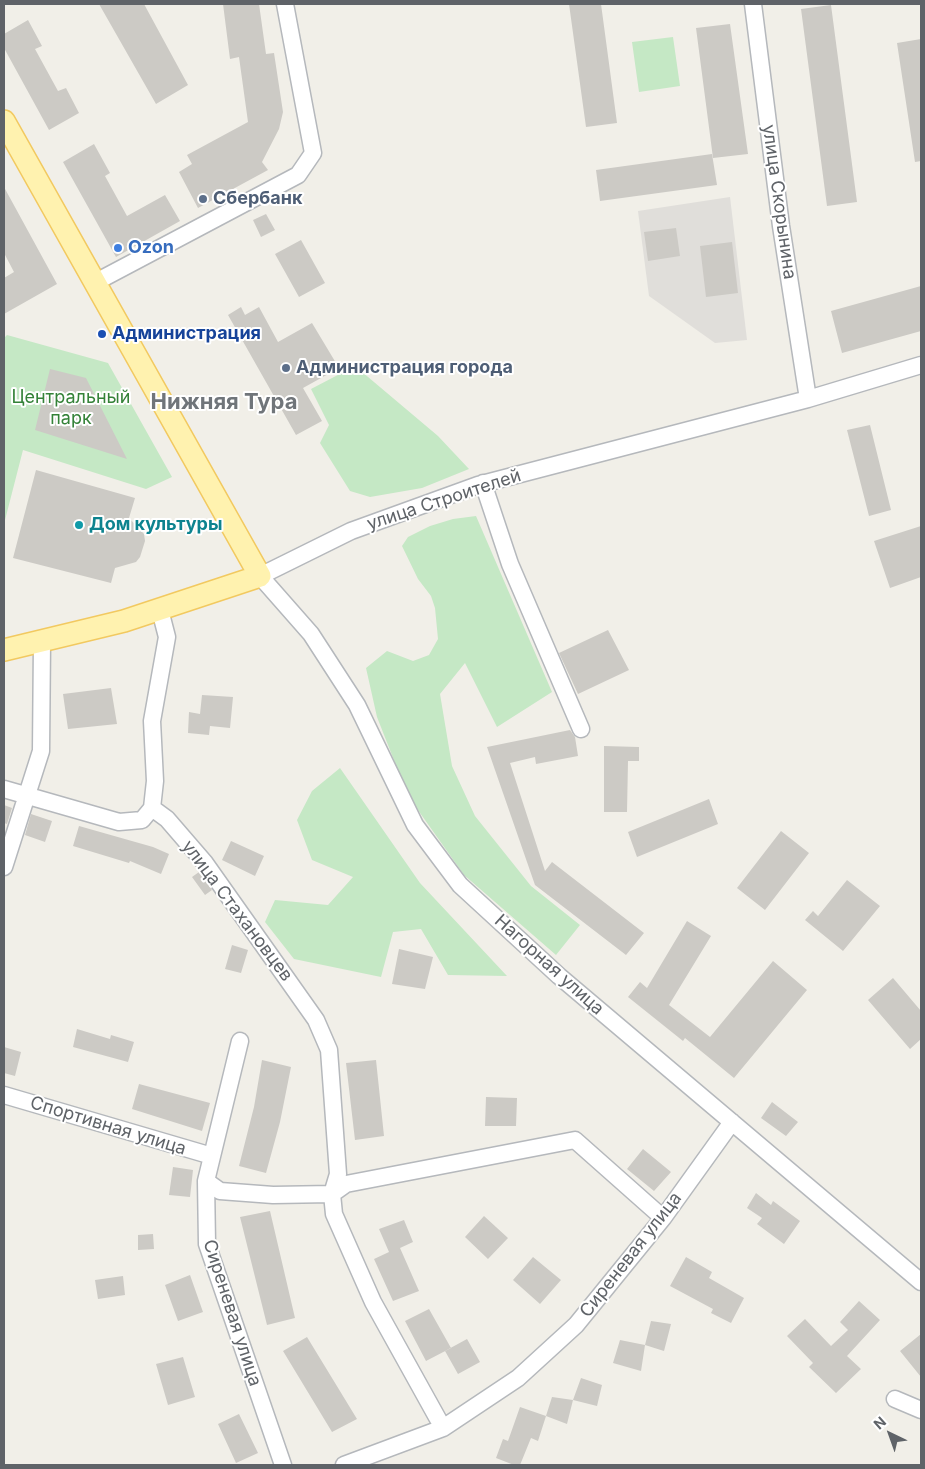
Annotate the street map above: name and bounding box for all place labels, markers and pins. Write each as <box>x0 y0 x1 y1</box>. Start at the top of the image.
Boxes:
place label: Сбербанк <box>213 188 303 210</box>
marker: Сбербанк <box>197 193 209 205</box>
place label: Ozon <box>128 237 174 259</box>
marker: Ozon <box>112 242 124 254</box>
place label: Администрация <box>112 323 261 345</box>
marker: Администрация <box>96 328 108 340</box>
place label: Администрация города <box>296 357 513 379</box>
marker: Администрация города <box>280 362 292 374</box>
place label: Дом культуры <box>89 514 222 536</box>
marker: Дом культуры <box>73 519 85 531</box>

